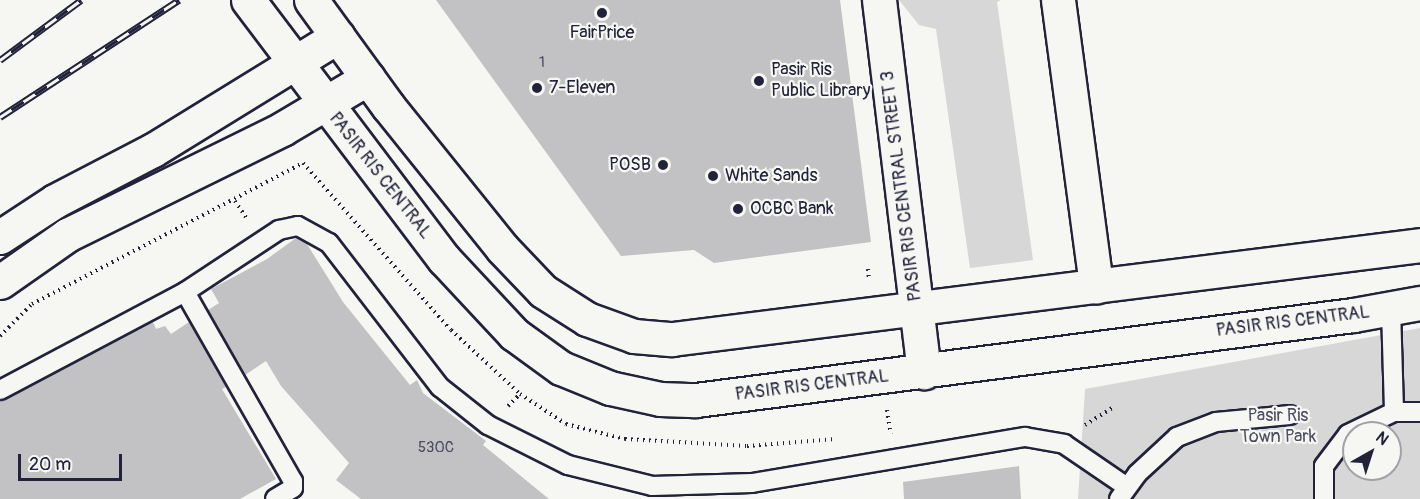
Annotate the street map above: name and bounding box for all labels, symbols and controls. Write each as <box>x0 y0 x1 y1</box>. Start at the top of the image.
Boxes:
marker: FairPrice <box>595 6 609 20</box>
place label: FairPrice <box>570 22 634 44</box>
house number: 1 <box>539 54 545 72</box>
place label: Pasir Ris Public Library <box>771 60 870 103</box>
street label: PASIR RIS CENTRAL STREET 3 <box>877 69 927 303</box>
marker: Pasir Ris Public Library <box>752 74 766 88</box>
place label: 7-Eleven <box>549 77 616 99</box>
marker: 7-Eleven <box>530 81 544 95</box>
street label: PASIR RIS CENTRAL <box>324 108 436 244</box>
place label: POSB <box>609 154 651 176</box>
marker: POSB <box>656 158 670 172</box>
place label: White Sands <box>725 165 818 187</box>
marker: White Sands <box>706 169 720 183</box>
place label: OCBC Bank <box>750 198 833 220</box>
marker: OCBC Bank <box>731 202 745 216</box>
street label: PASIR RIS CENTRAL <box>1215 302 1371 342</box>
street label: PASIR RIS CENTRAL <box>734 366 890 406</box>
park label: Pasir Ris Town Park <box>1240 406 1316 448</box>
north arrow <box>1342 421 1402 481</box>
text: N <box>1372 427 1393 450</box>
house number: 530C <box>418 439 454 457</box>
scale bar <box>21 442 124 480</box>
text: 20 m <box>29 453 71 476</box>

